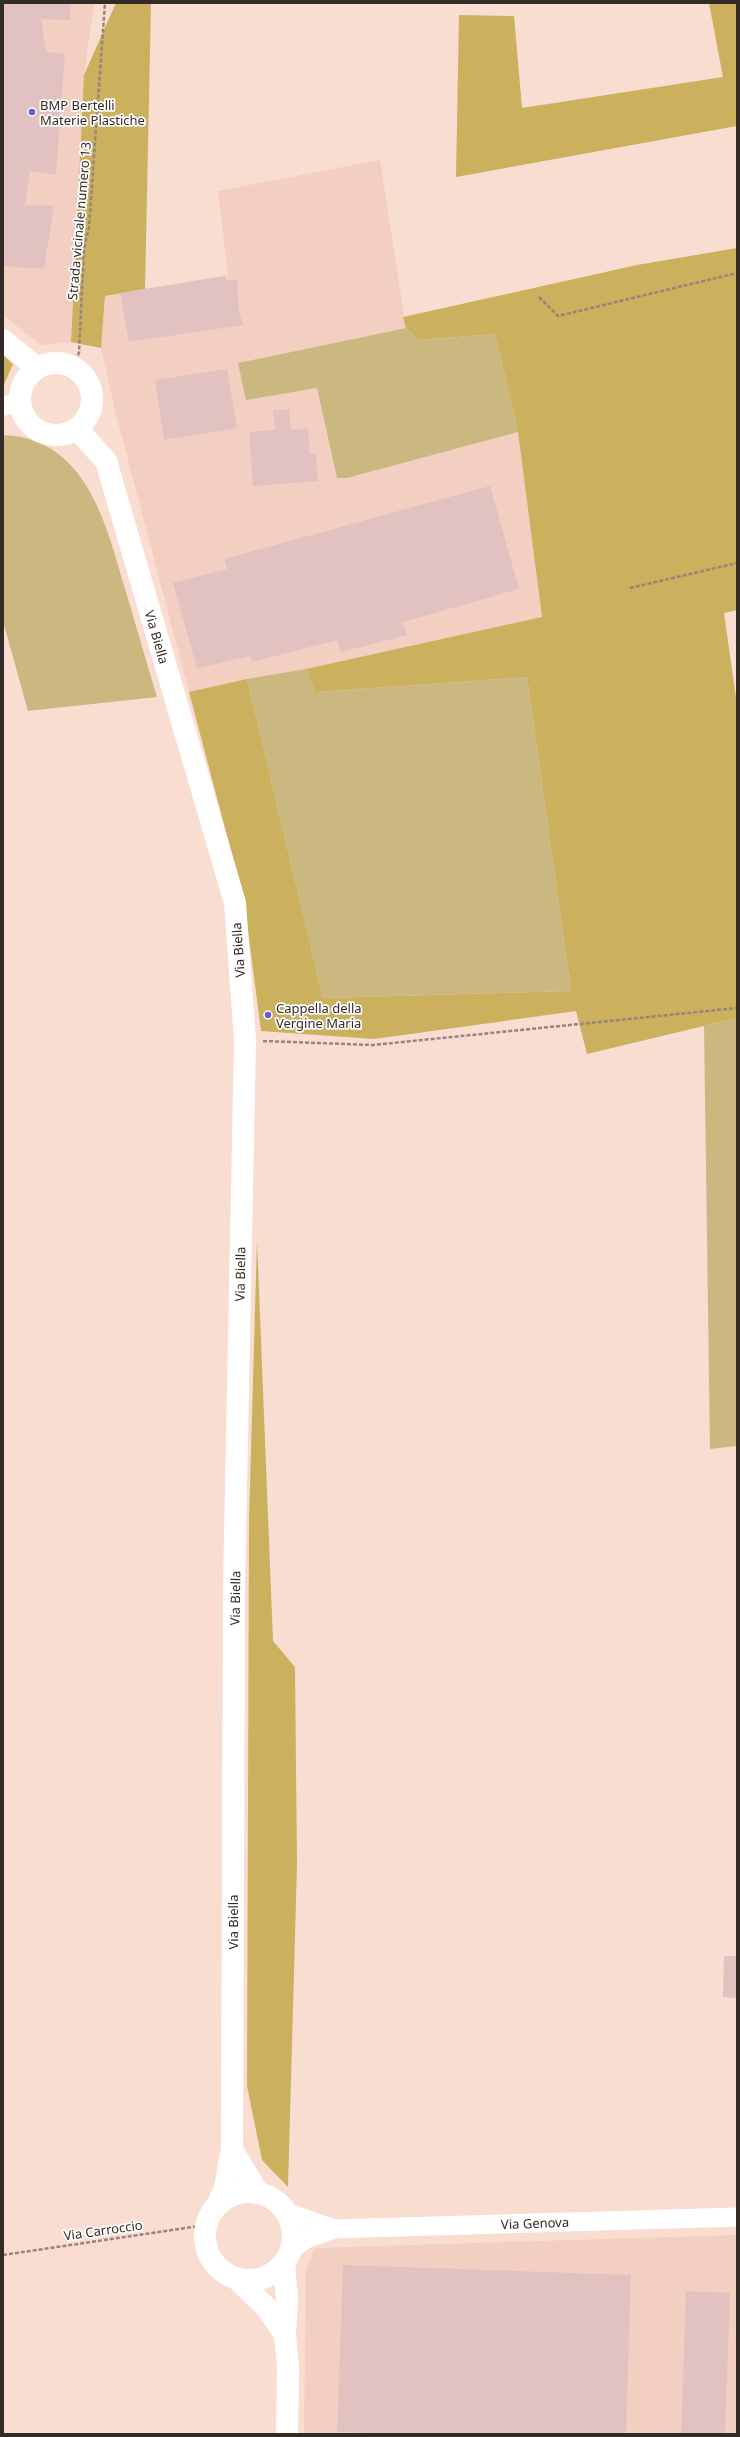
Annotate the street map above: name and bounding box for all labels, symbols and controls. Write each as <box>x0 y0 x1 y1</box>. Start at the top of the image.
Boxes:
place label: BMP Bertelli Materie Plastiche <box>40 96 145 129</box>
marker: BMP Bertelli Materie Plastiche <box>27 107 37 117</box>
street label: Strada vicinale numero 13 <box>63 141 95 301</box>
street label: Via Biella <box>141 608 173 666</box>
street label: Via Biella <box>227 922 249 978</box>
place label: Cappella della Vergine Maria <box>276 999 362 1032</box>
marker: Cappella della Vergine Maria <box>263 1010 273 1020</box>
street label: Via Biella <box>231 1246 249 1302</box>
street label: Via Biella <box>226 1570 244 1626</box>
street label: Via Biella <box>224 1895 242 1949</box>
street label: Via Genova <box>501 2213 569 2233</box>
street label: Via Carroccio <box>62 2216 144 2244</box>

